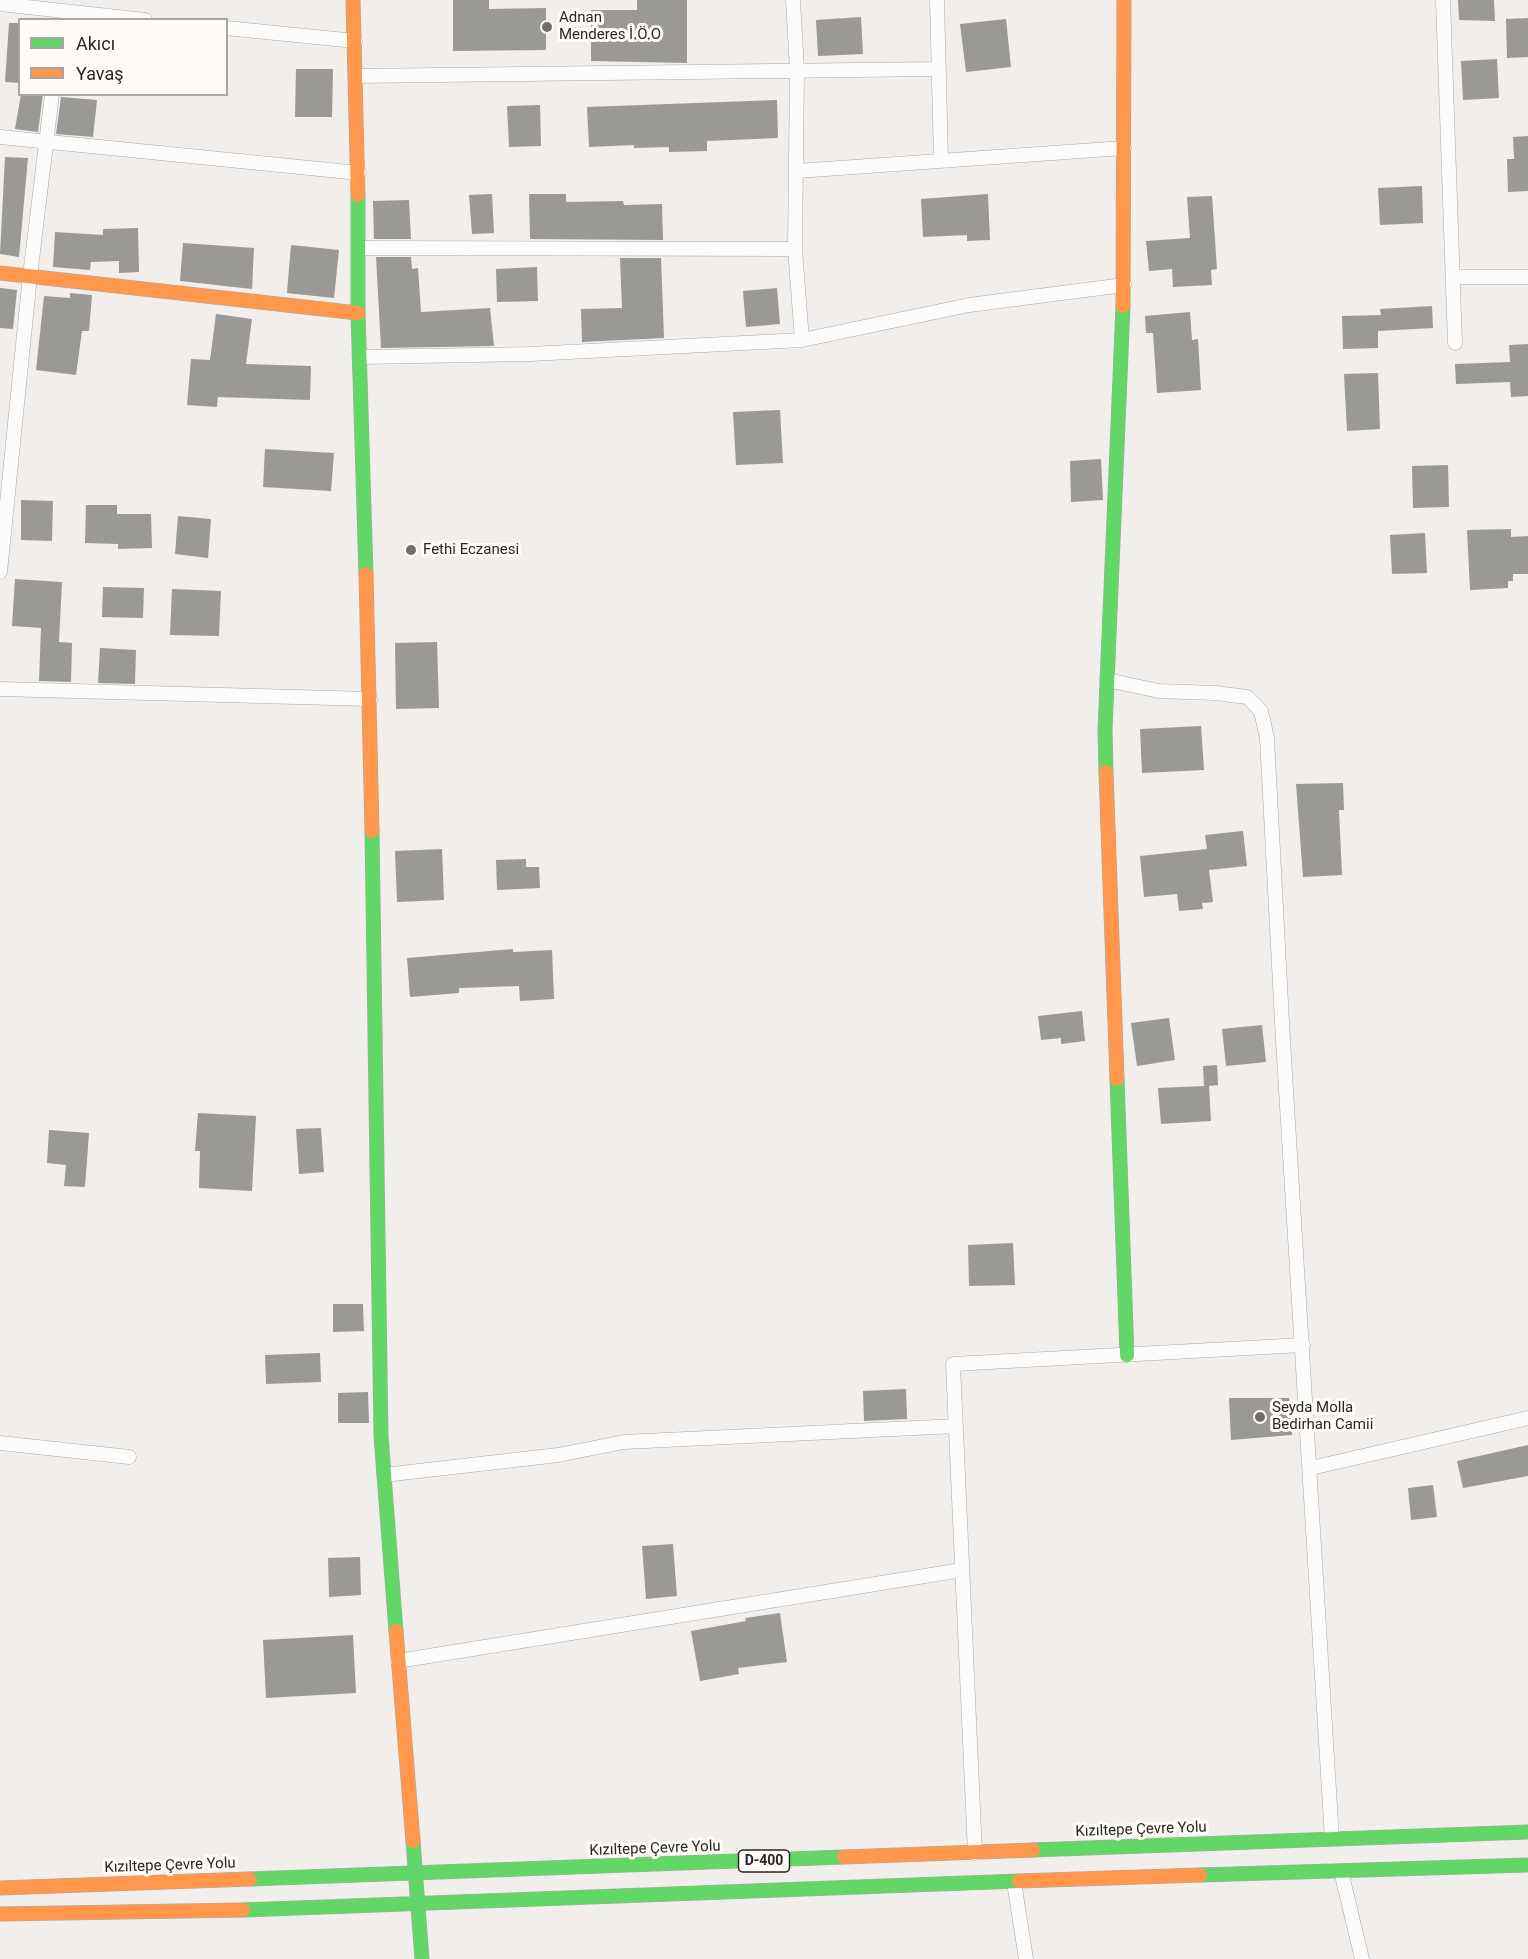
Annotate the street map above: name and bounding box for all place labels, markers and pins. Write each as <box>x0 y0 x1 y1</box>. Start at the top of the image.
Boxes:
place label: Adnan Menderes İ.Ö.O <box>559 9 661 44</box>
marker: Adnan Menderes İ.Ö.O <box>540 20 554 34</box>
place label: Fethi Eczanesi <box>423 541 519 559</box>
marker: Fethi Eczanesi <box>404 543 418 557</box>
place label: Seyda Molla Bedirhan Camii <box>1272 1399 1373 1434</box>
marker: Seyda Molla Bedirhan Camii <box>1253 1410 1267 1424</box>

